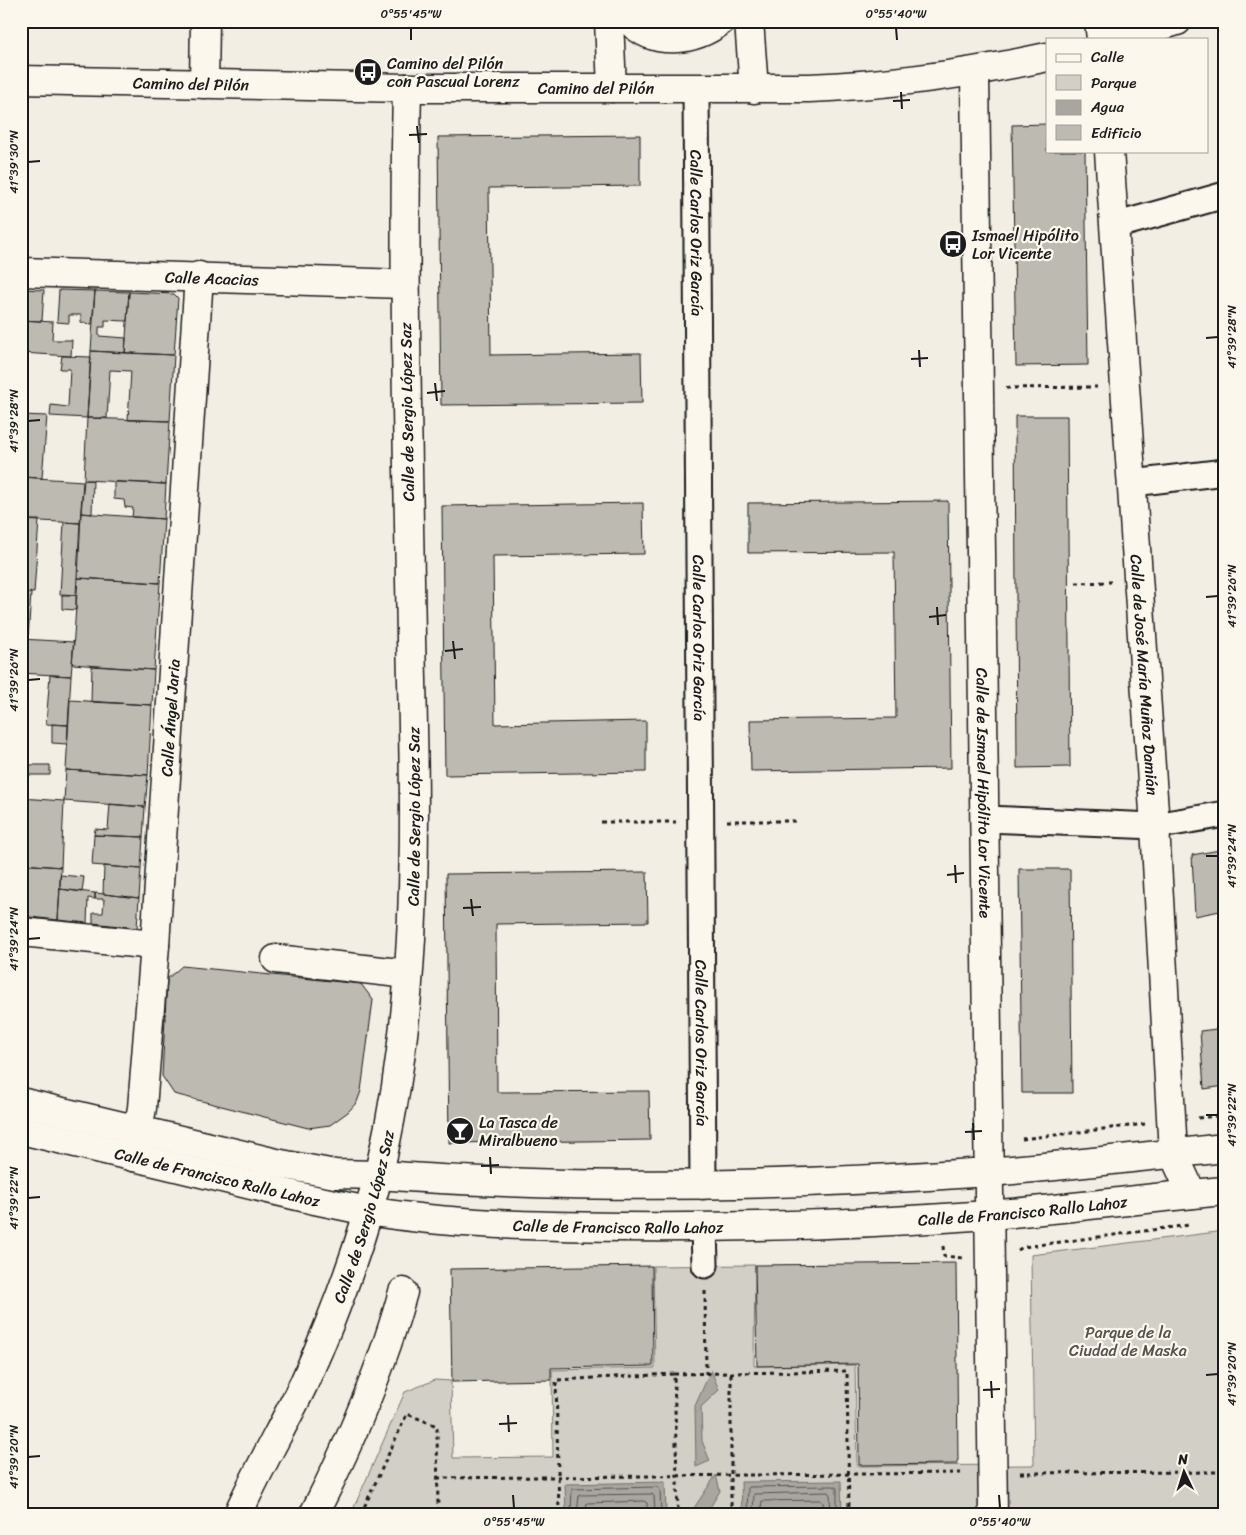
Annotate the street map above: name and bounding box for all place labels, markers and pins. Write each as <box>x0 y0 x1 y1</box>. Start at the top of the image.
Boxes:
place label: Camino del Pilón con Pascual Lorenz <box>387 49 520 96</box>
bus stop icon: Camino del Pilón con Pascual Lorenz <box>353 57 383 87</box>
place label: Ismael Hipólito Lor Vicente <box>971 221 1079 268</box>
bus stop icon: Ismael Hipólito Lor Vicente <box>938 229 968 259</box>
place label: La Tasca de Miralbueno <box>479 1108 558 1155</box>
bar icon: La Tasca de Miralbueno <box>445 1116 475 1146</box>

